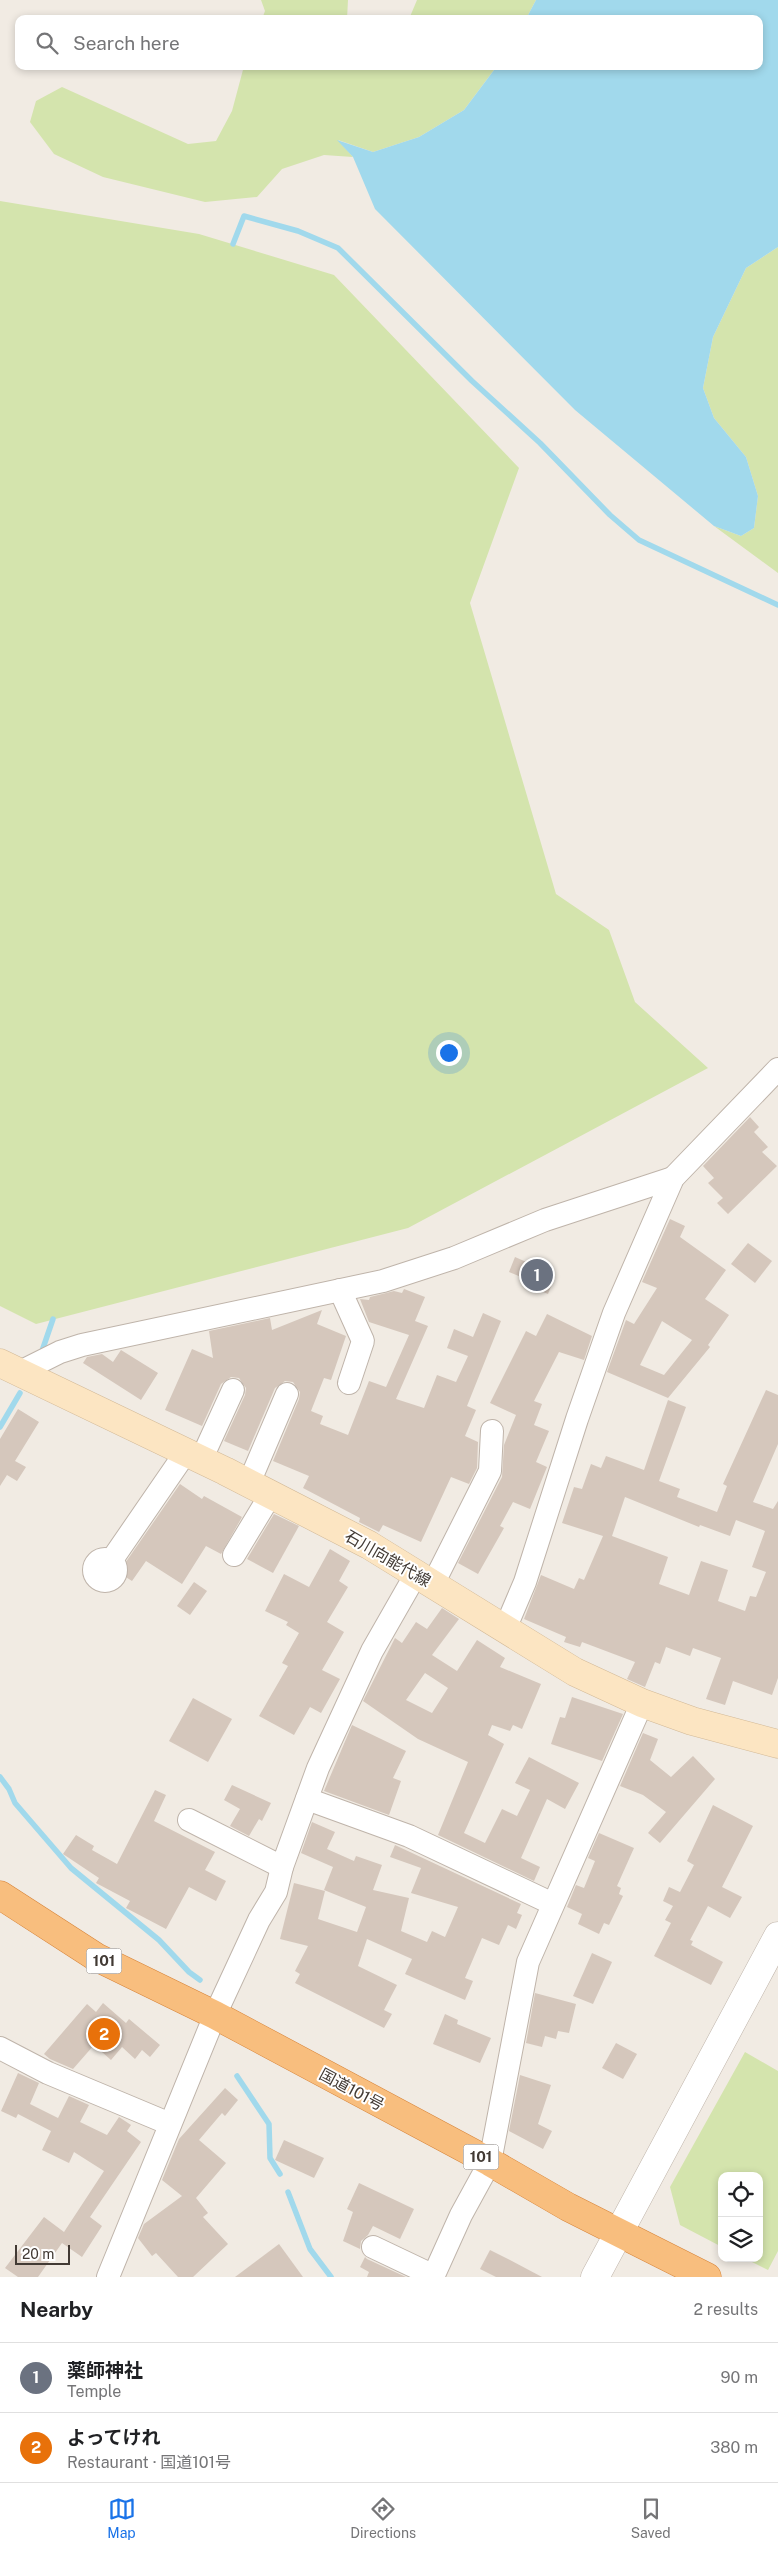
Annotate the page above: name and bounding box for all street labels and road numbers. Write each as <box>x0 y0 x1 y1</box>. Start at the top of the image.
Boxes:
street label: 石川向能代線 <box>341 1526 434 1591</box>
road number: 101 <box>86 1948 122 1974</box>
street label: 国道101号 <box>316 2064 387 2114</box>
road number: 101 <box>464 2144 498 2170</box>

